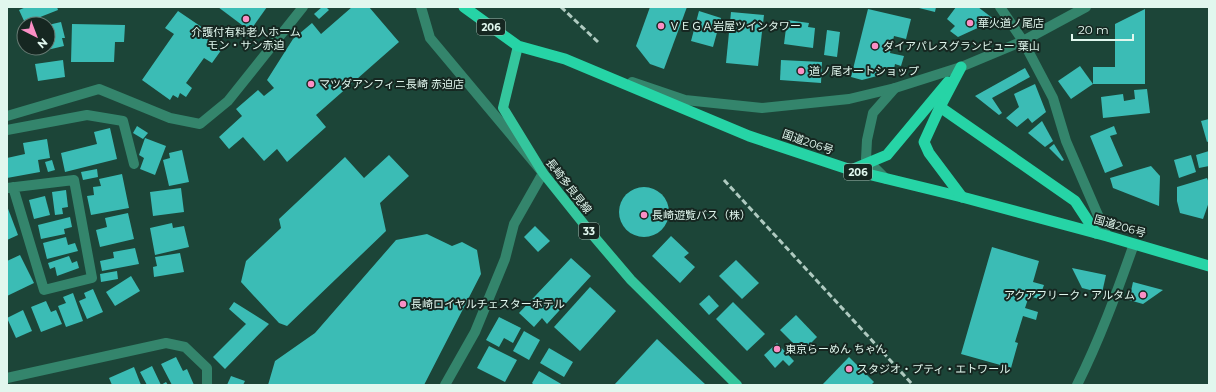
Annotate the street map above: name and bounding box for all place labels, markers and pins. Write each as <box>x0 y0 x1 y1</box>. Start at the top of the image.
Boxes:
marker: 介護付有料老人ホーム モン・サン赤迫 <box>241 14 251 24</box>
place label: 華火道ノ尾店 <box>978 16 1044 30</box>
marker: 華火道ノ尾店 <box>965 18 975 28</box>
place label: ＶＥＧＡ岩屋ツインタワー <box>669 19 801 33</box>
marker: ＶＥＧＡ岩屋ツインタワー <box>656 21 666 31</box>
place label: 介護付有料老人ホーム モン・サン赤迫 <box>191 25 301 52</box>
place label: ダイアパレスグランビュー 葉山 <box>883 39 1040 53</box>
marker: ダイアパレスグランビュー 葉山 <box>870 41 880 51</box>
place label: 道ノ尾オートショップ <box>809 64 919 78</box>
marker: 道ノ尾オートショップ <box>796 66 806 76</box>
place label: マツダアンフィニ長崎 赤迫店 <box>319 77 464 91</box>
marker: マツダアンフィニ長崎 赤迫店 <box>306 79 316 89</box>
place label: 長崎遊覧バス（株） <box>652 208 751 222</box>
marker: 長崎遊覧バス（株） <box>639 210 649 220</box>
place label: アクアフリーク・アルタム <box>1004 288 1135 302</box>
marker: アクアフリーク・アルタム <box>1138 290 1148 300</box>
place label: 長崎ロイヤルチェスターホテル <box>411 297 565 311</box>
marker: 長崎ロイヤルチェスターホテル <box>398 299 408 309</box>
place label: 東京らーめん ちゃん <box>785 342 887 356</box>
marker: 東京らーめん ちゃん <box>772 344 782 354</box>
place label: スタジオ・プティ・エトワール <box>857 362 1010 376</box>
marker: スタジオ・プティ・エトワール <box>844 364 854 374</box>

